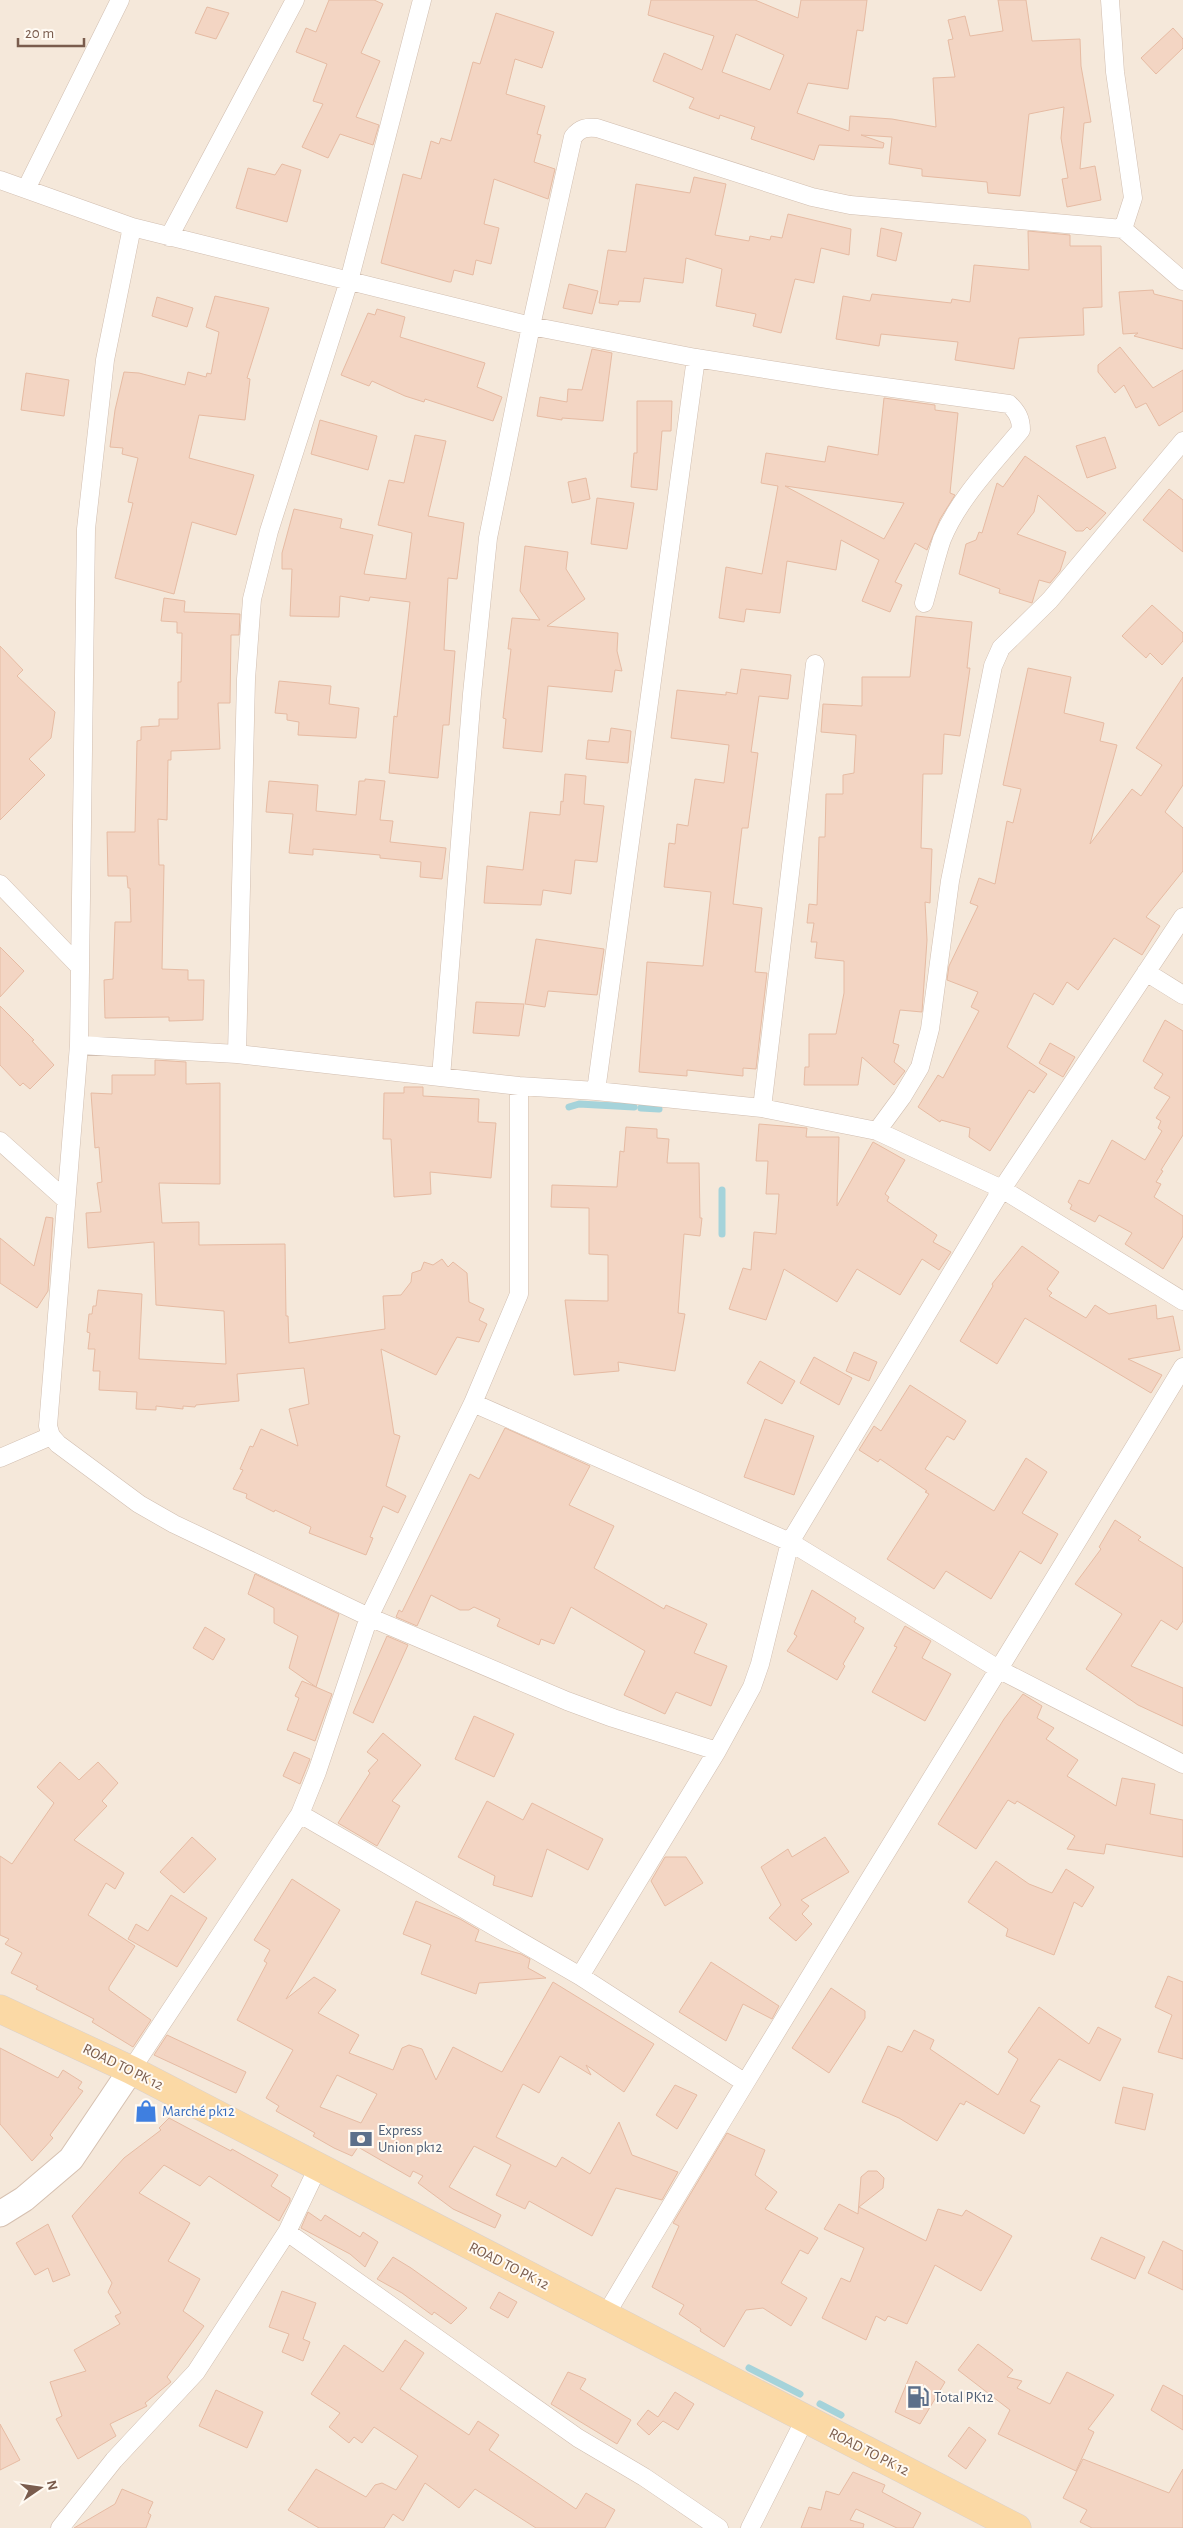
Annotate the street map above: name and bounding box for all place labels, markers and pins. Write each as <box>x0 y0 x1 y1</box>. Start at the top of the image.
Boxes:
shop icon: Marché pk12 <box>133 2098 159 2124</box>
place label: Marché pk12 <box>162 2104 235 2119</box>
place label: Express Union pk12 <box>378 2123 443 2155</box>
bank icon: Express Union pk12 <box>348 2126 374 2152</box>
fuel station icon: Total PK12 <box>905 2384 931 2410</box>
place label: Total PK12 <box>934 2390 994 2405</box>

